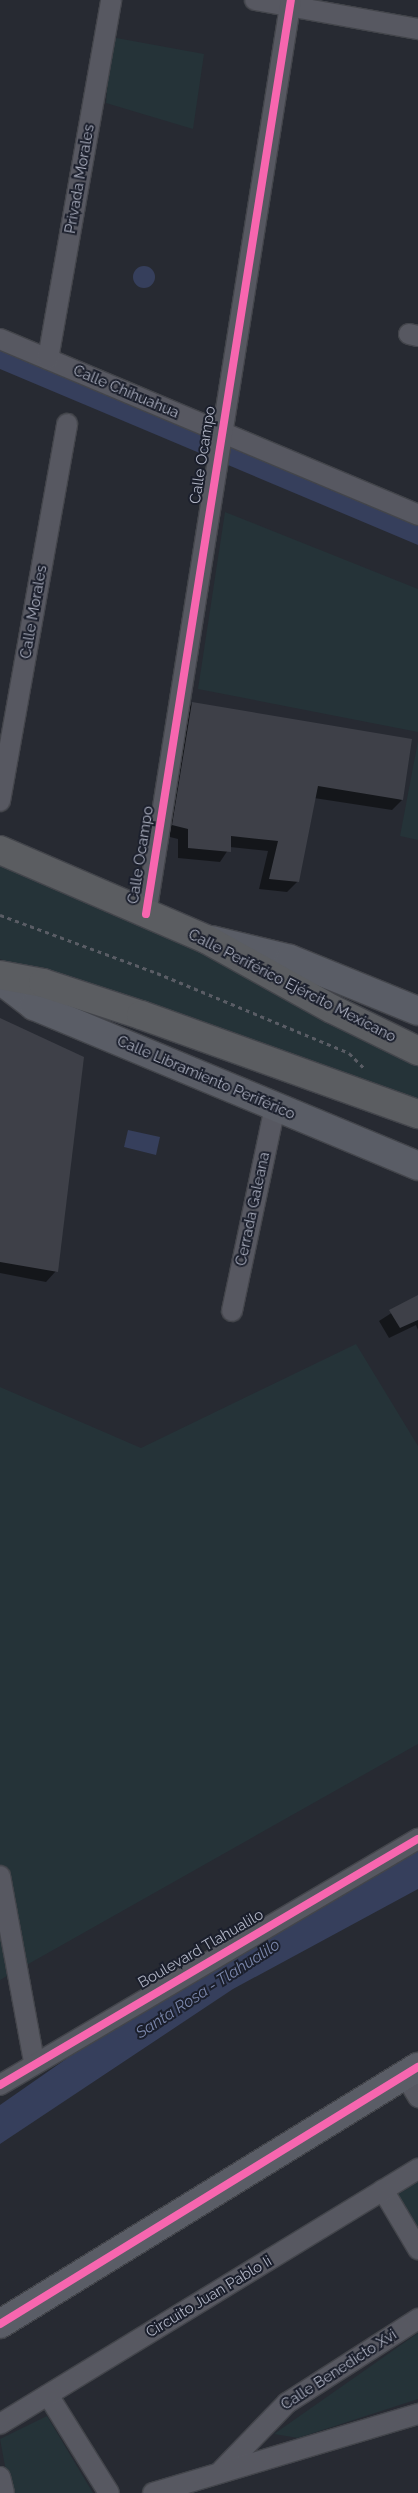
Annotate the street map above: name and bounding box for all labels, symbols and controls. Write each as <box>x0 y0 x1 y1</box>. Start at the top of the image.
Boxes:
street label: Privada Morales <box>62 123 98 235</box>
street label: Calle Chihuahua <box>70 362 182 422</box>
street label: Calle Ocampo <box>186 405 220 505</box>
street label: Calle Morales <box>17 564 51 660</box>
street label: Calle Ocampo <box>124 805 158 905</box>
street label: Calle Periférico Ejército Mexicano <box>185 926 399 1046</box>
street label: Calle Libramiento Periférico <box>114 1032 298 1124</box>
street label: Cerrada Galeana <box>232 1150 274 1268</box>
street label: Boulevard Tlahualilo <box>135 1906 267 1992</box>
water label: Santa Rosa - Tlahualilo <box>132 1935 284 2043</box>
street label: Circuito Juan Pablo Ii <box>143 2252 275 2342</box>
street label: Calle Benedicto Xvi <box>278 2326 400 2414</box>

